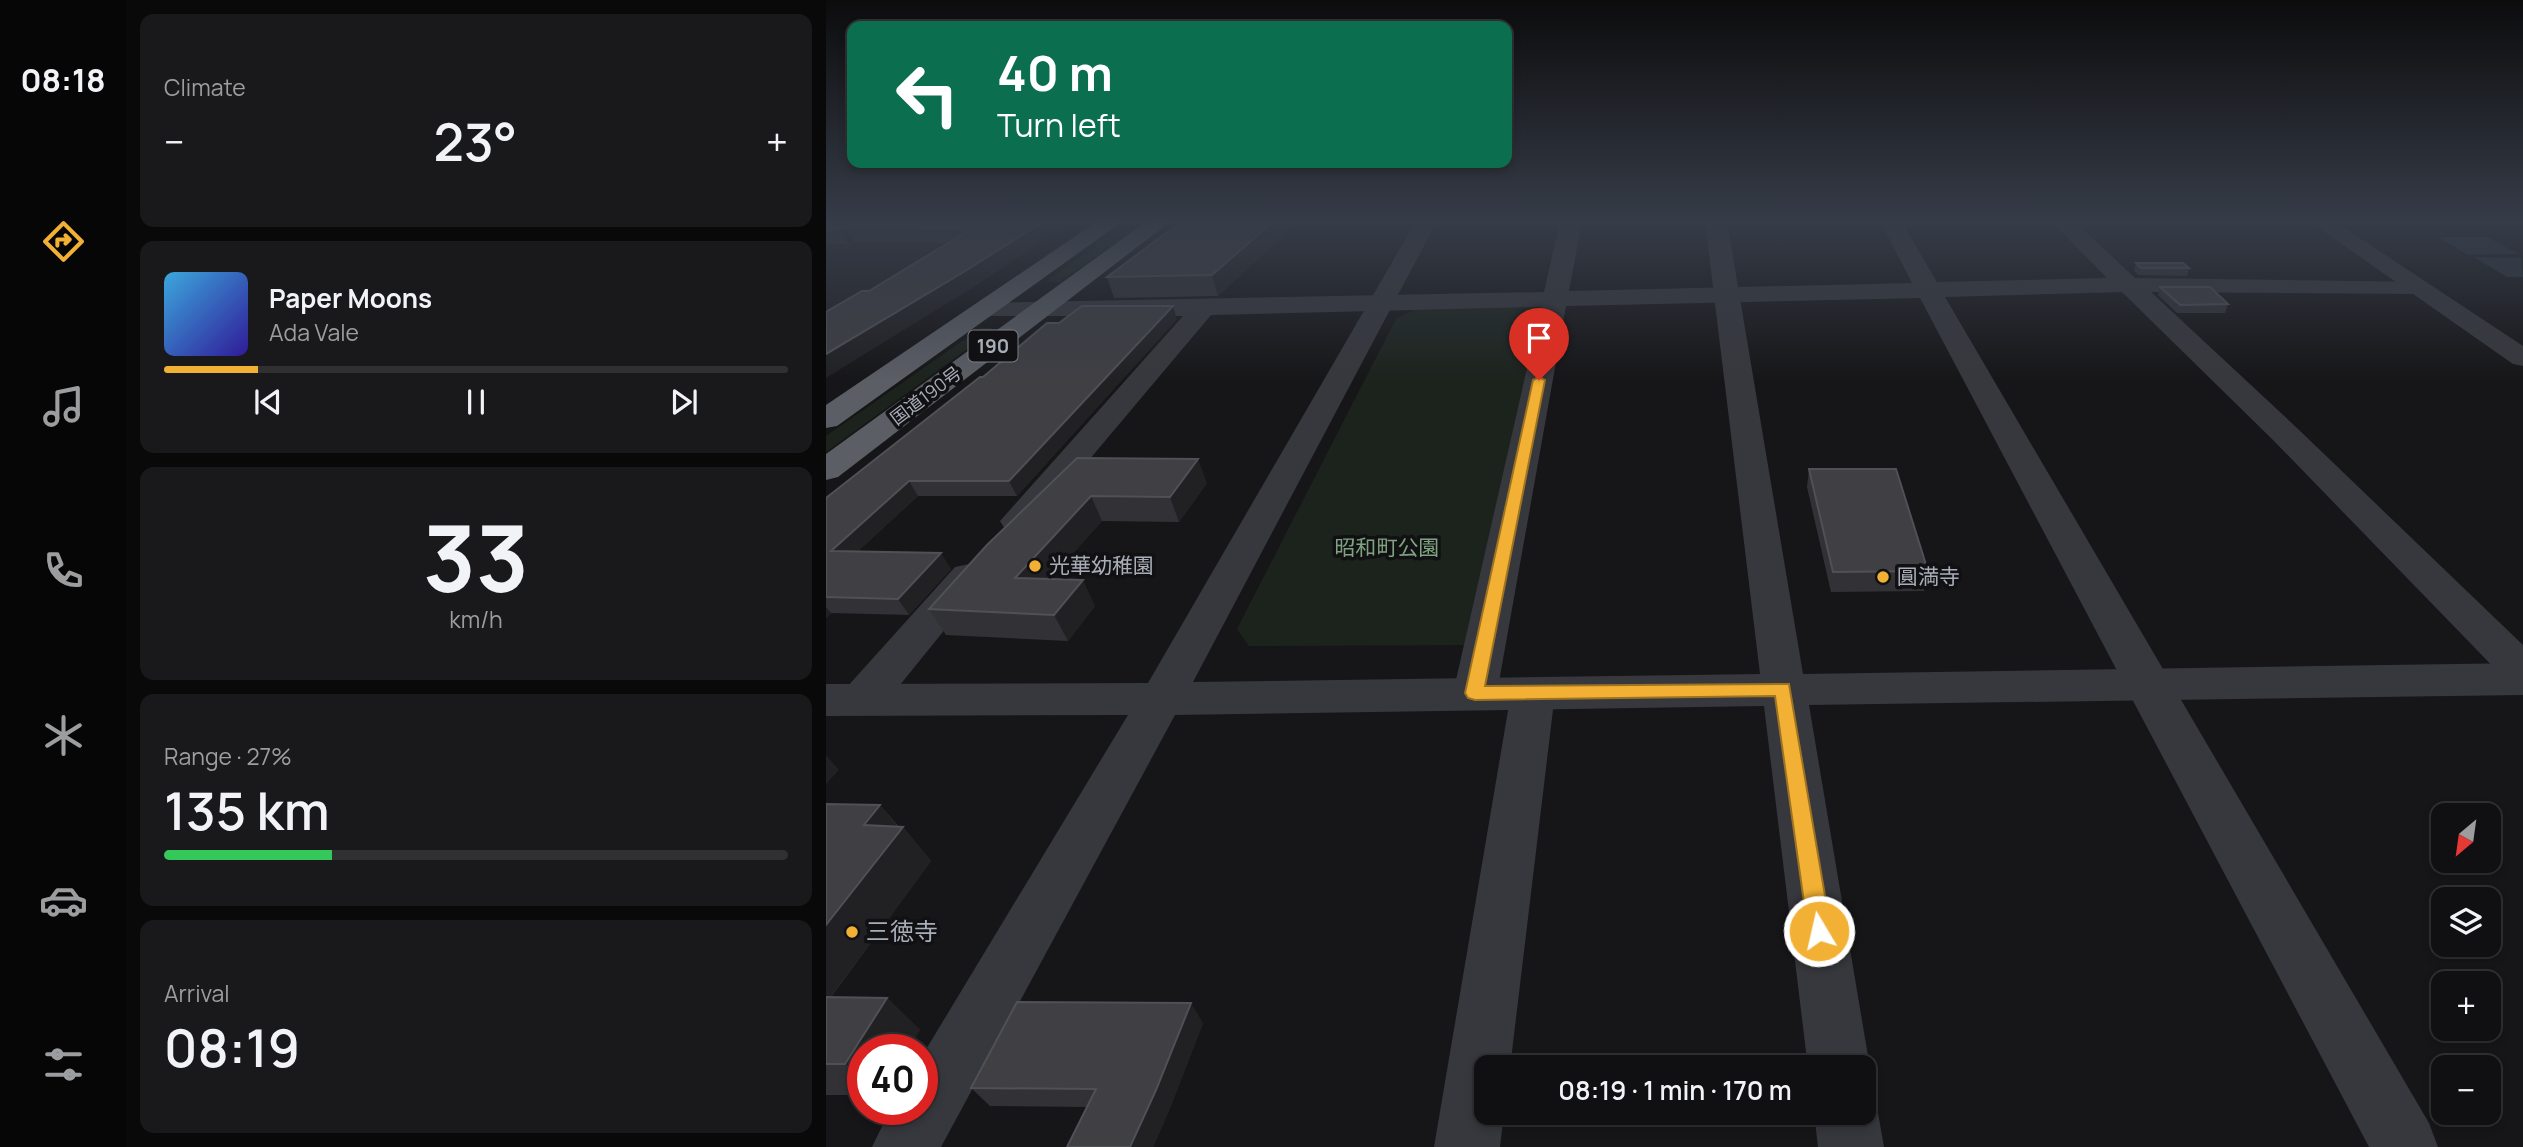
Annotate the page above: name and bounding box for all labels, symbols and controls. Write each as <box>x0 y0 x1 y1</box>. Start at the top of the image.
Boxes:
text: 40 m <box>997 39 1113 106</box>
icon: left <box>882 49 973 140</box>
text: 08:18 <box>20 58 106 102</box>
text: Climate <box>164 71 246 103</box>
text: Turn left <box>997 103 1121 147</box>
text: 23° <box>433 106 517 177</box>
text: − <box>164 115 185 167</box>
text: + <box>766 115 788 167</box>
icon: directions <box>39 217 88 266</box>
text: Paper Moons <box>269 280 432 316</box>
pin <box>1509 308 1569 380</box>
text: Ada Vale <box>269 316 359 348</box>
icon: arrive <box>1520 319 1558 357</box>
road number: 190 <box>968 330 1018 362</box>
street label: 国道190号 <box>885 361 966 430</box>
icon: music <box>39 382 88 431</box>
icon: previous <box>249 383 287 421</box>
icon: pause <box>457 383 495 421</box>
icon: next <box>665 383 703 421</box>
text: 33 <box>423 495 529 619</box>
park label: 昭和町公園 <box>1335 533 1440 561</box>
icon: phone <box>39 546 88 595</box>
place label: 光華幼稚園 <box>1049 551 1154 579</box>
marker: 光華幼稚園 <box>1027 558 1043 574</box>
place label: 圓満寺 <box>1897 562 1960 590</box>
marker: 圓満寺 <box>1875 569 1891 585</box>
text: km/h <box>449 603 503 635</box>
icon: climate <box>39 711 88 760</box>
text: Range · 27% <box>164 740 292 772</box>
text: 135 km <box>164 775 330 846</box>
north arrow <box>2431 803 2501 873</box>
map controls <box>2431 803 2501 1125</box>
icon: car <box>39 876 88 925</box>
button: layers <box>2431 887 2501 957</box>
position arrow <box>1782 894 1856 968</box>
place label: 三徳寺 <box>866 914 938 947</box>
marker: 三徳寺 <box>844 924 860 940</box>
button: + <box>2431 971 2501 1041</box>
text: Arrival <box>164 977 230 1009</box>
text: 08:19 <box>164 1012 300 1083</box>
speed limit sign: 40 <box>847 1034 938 1125</box>
icon: filters <box>39 1040 88 1089</box>
button: − <box>2431 1055 2501 1125</box>
text: 08:19 · 1 min · 170 m <box>1558 1072 1792 1108</box>

